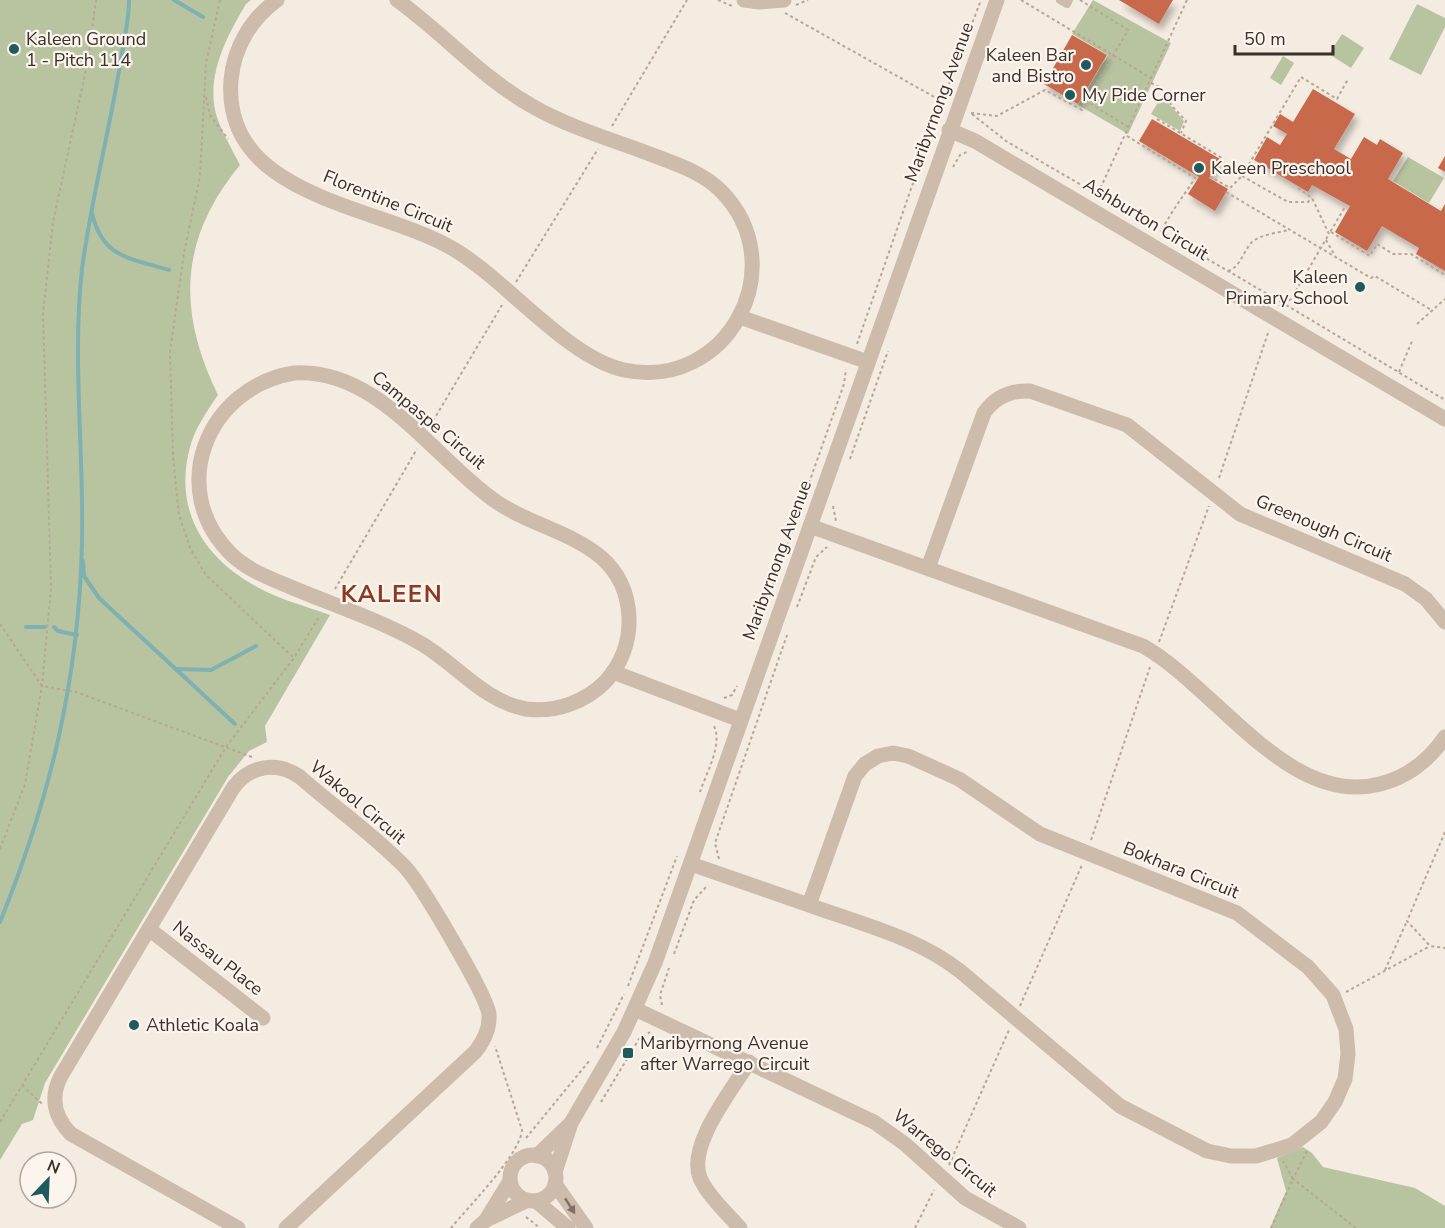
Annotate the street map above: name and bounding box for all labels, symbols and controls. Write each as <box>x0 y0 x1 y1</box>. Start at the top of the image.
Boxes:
scale bar <box>1235 18 1332 56</box>
street label: Maribyrnong Avenue <box>899 19 979 185</box>
place label: Kaleen Ground 1 - Pitch 114 <box>26 27 146 72</box>
text: 50 m <box>1244 27 1286 51</box>
marker: Kaleen Ground 1 - Pitch 114 <box>7 42 21 56</box>
place label: Kaleen Bar and Bistro <box>986 43 1075 88</box>
marker: Kaleen Bar and Bistro <box>1079 58 1093 72</box>
place label: My Pide Corner <box>1082 83 1206 107</box>
marker: My Pide Corner <box>1063 88 1077 102</box>
place label: Kaleen Preschool <box>1211 156 1351 180</box>
marker: Kaleen Preschool <box>1192 161 1206 175</box>
street label: Florentine Circuit <box>320 164 457 238</box>
street label: Ashburton Circuit <box>1079 172 1214 266</box>
place label: Kaleen Primary School <box>1225 265 1349 310</box>
marker: Kaleen Primary School <box>1353 280 1367 294</box>
street label: Campaspe Circuit <box>367 365 492 475</box>
street label: Maribyrnong Avenue <box>737 477 817 643</box>
street label: Greenough Circuit <box>1252 488 1396 568</box>
district label: KALEEN <box>341 578 443 610</box>
street label: Wakool Circuit <box>305 755 412 850</box>
street label: Bokhara Circuit <box>1119 836 1243 904</box>
street label: Nassau Place <box>168 915 268 1001</box>
place label: Athletic Koala <box>146 1013 259 1037</box>
marker: Athletic Koala <box>127 1018 141 1032</box>
place label: Maribyrnong Avenue after Warrego Circuit <box>640 1031 810 1076</box>
marker: Maribyrnong Avenue after Warrego Circuit <box>621 1046 635 1060</box>
street label: Warrego Circuit <box>888 1104 1003 1203</box>
north arrow <box>18 1150 78 1210</box>
text: N <box>44 1155 63 1180</box>
one-way arrow <box>564 1198 576 1214</box>

